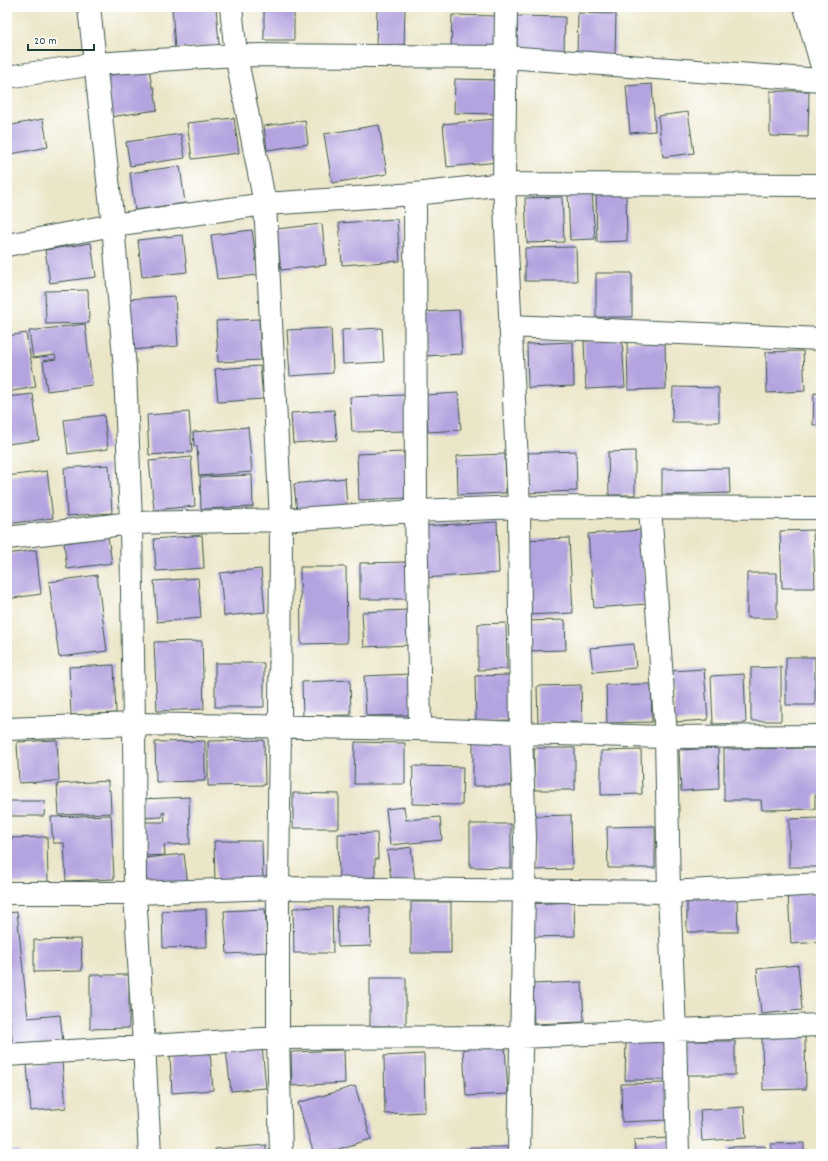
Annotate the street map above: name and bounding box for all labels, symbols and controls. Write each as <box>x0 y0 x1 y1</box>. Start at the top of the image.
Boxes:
scale bar <box>28 26 94 52</box>
text: 20 m <box>34 33 57 50</box>

